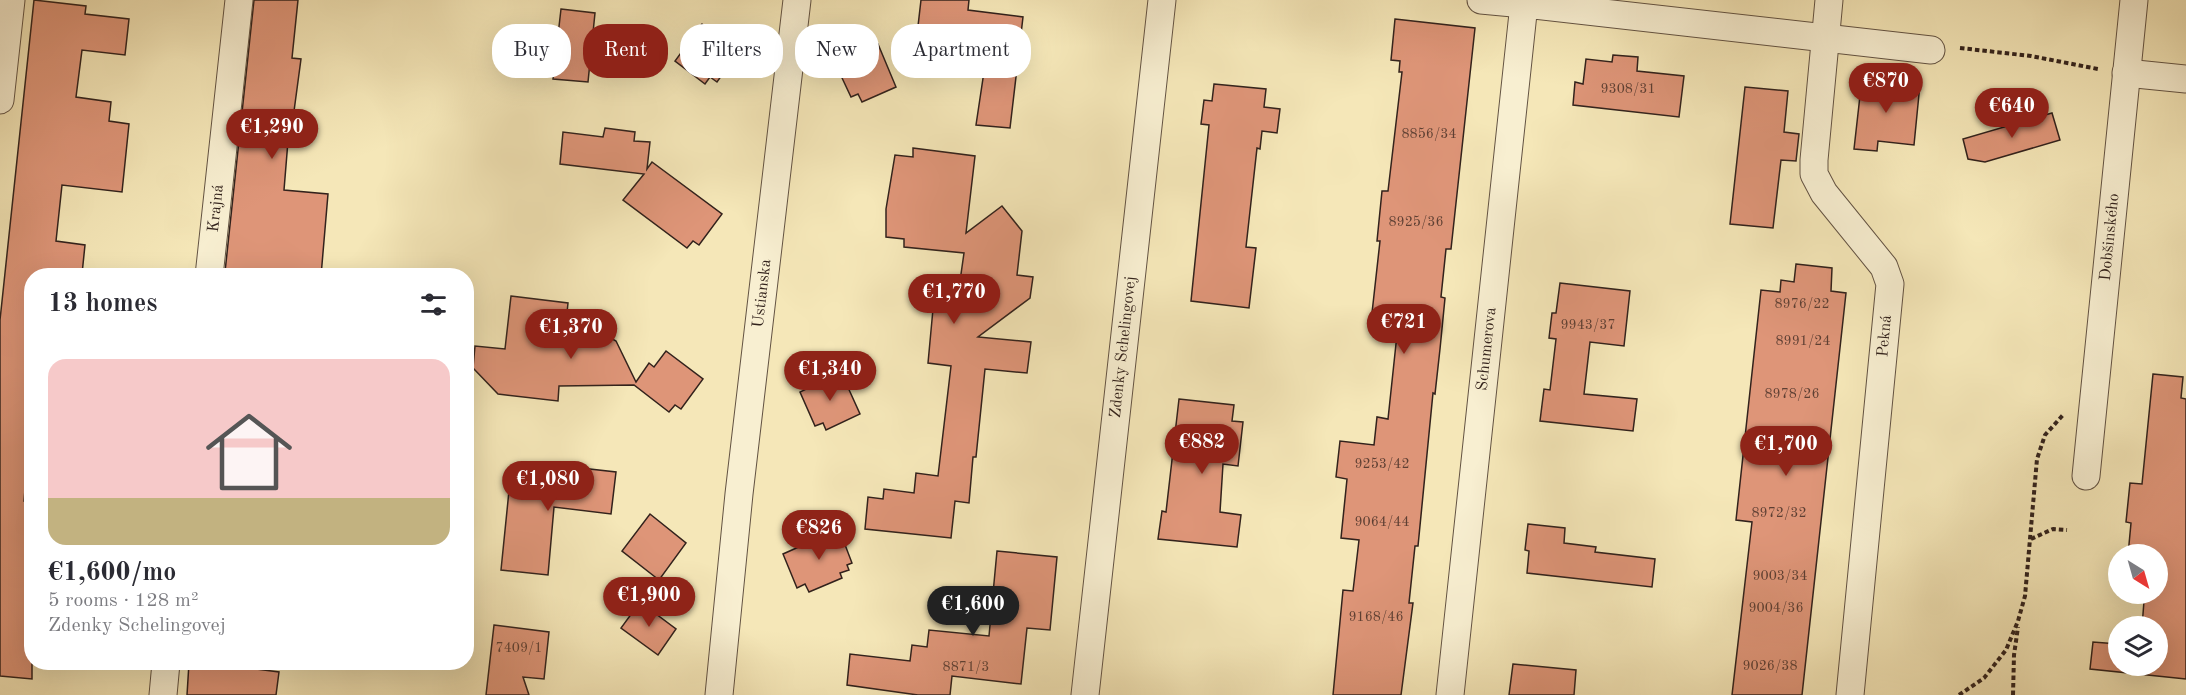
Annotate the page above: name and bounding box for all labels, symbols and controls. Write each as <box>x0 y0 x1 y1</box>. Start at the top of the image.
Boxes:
chip: Buy <box>492 24 571 78</box>
chip: Rent <box>583 24 668 78</box>
chip: Filters <box>680 24 783 78</box>
chip: New <box>795 24 879 78</box>
chip: Apartment <box>891 24 1031 78</box>
pin: €870 <box>1850 63 1922 114</box>
text: €870 <box>1863 72 1909 92</box>
house number: 9308/31 <box>1600 82 1656 96</box>
pin: €640 <box>1976 88 2048 139</box>
text: €640 <box>1989 97 2035 117</box>
pin: €1,290 <box>223 109 321 160</box>
text: €1,290 <box>240 118 304 138</box>
house number: 8856/34 <box>1401 127 1457 141</box>
street label: Krajná <box>206 183 227 233</box>
street label: Dobšinského <box>2098 193 2122 282</box>
house number: 8925/36 <box>1388 215 1444 229</box>
street label: Ustianska <box>751 258 775 329</box>
pin: €1,770 <box>905 274 1003 325</box>
street label: Zdenky Schelingovej <box>1108 275 1139 419</box>
text: €1,770 <box>922 283 986 303</box>
icon: filters <box>417 288 450 321</box>
text: 13 homes <box>48 291 157 317</box>
house number: 8976/22 <box>1774 297 1830 311</box>
pin: €721 <box>1368 304 1440 355</box>
street label: Schumerova <box>1475 306 1499 392</box>
pin: €1,370 <box>522 309 620 360</box>
text: €721 <box>1381 313 1427 333</box>
street label: Pekná <box>1875 314 1895 358</box>
text: €1,370 <box>539 318 603 338</box>
house number: 9943/37 <box>1560 318 1616 332</box>
house number: 8991/24 <box>1775 334 1831 348</box>
pin: €1,340 <box>781 351 879 402</box>
text: €1,340 <box>798 360 862 380</box>
house number: 8978/26 <box>1764 387 1820 401</box>
icon: home <box>195 398 303 506</box>
pin: €882 <box>1166 424 1238 475</box>
pin: €1,700 <box>1737 426 1835 477</box>
text: €882 <box>1179 433 1225 453</box>
text: €1,700 <box>1754 435 1818 455</box>
house number: 9253/42 <box>1354 457 1410 471</box>
pin: €1,080 <box>499 461 597 512</box>
text: €1,080 <box>516 470 580 490</box>
house number: 8972/32 <box>1751 506 1807 520</box>
pin: €826 <box>783 510 855 561</box>
house number: 9064/44 <box>1354 515 1410 529</box>
text: €826 <box>796 519 842 539</box>
north arrow <box>2108 544 2168 604</box>
map controls <box>2108 544 2168 676</box>
text: €1,600/mo <box>48 560 176 586</box>
house number: 9003/34 <box>1752 569 1808 583</box>
pin: €1,900 <box>600 577 698 628</box>
text: €1,900 <box>617 586 681 606</box>
pin: €1,600 <box>924 586 1022 637</box>
text: 5 rooms · 128 m² <box>48 591 198 611</box>
text: €1,600 <box>941 595 1005 615</box>
house number: 9004/36 <box>1748 601 1804 615</box>
house number: 9168/46 <box>1348 610 1404 624</box>
text: Zdenky Schelingovej <box>48 616 226 636</box>
button: layers <box>2108 616 2168 676</box>
house number: 7409/1 <box>496 641 542 655</box>
house number: 9026/38 <box>1742 659 1798 673</box>
house number: 8871/3 <box>943 660 989 674</box>

